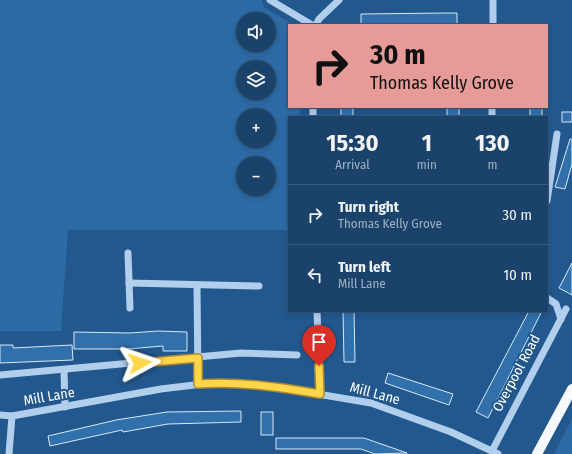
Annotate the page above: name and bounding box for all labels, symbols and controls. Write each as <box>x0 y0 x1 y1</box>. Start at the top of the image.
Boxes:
map controls <box>236 12 276 196</box>
button: sound <box>236 12 276 52</box>
text: 30 m <box>370 38 426 71</box>
icon: right <box>304 40 356 92</box>
button: layers <box>236 60 276 100</box>
text: Thomas Kelly Grove <box>370 72 514 94</box>
button: + <box>236 108 276 148</box>
text: 15:30 <box>326 129 379 157</box>
text: 1 <box>422 129 432 157</box>
text: 130 <box>475 129 510 157</box>
button: − <box>236 156 276 196</box>
text: Arrival <box>335 157 370 172</box>
text: min <box>417 157 437 172</box>
text: m <box>487 157 497 172</box>
text: Turn right <box>338 198 399 216</box>
icon: right <box>304 204 326 226</box>
text: 30 m <box>502 206 532 224</box>
text: Thomas Kelly Grove <box>338 216 442 231</box>
text: Turn left <box>338 258 391 276</box>
icon: left <box>304 264 326 286</box>
text: 10 m <box>503 266 532 284</box>
text: Mill Lane <box>338 276 386 291</box>
pin <box>302 325 336 366</box>
icon: arrive <box>308 331 330 353</box>
street label: Overpool Road <box>489 332 544 415</box>
position arrow <box>119 342 161 384</box>
street label: Mill Lane <box>348 379 402 408</box>
street label: Mill Lane <box>22 384 76 409</box>

